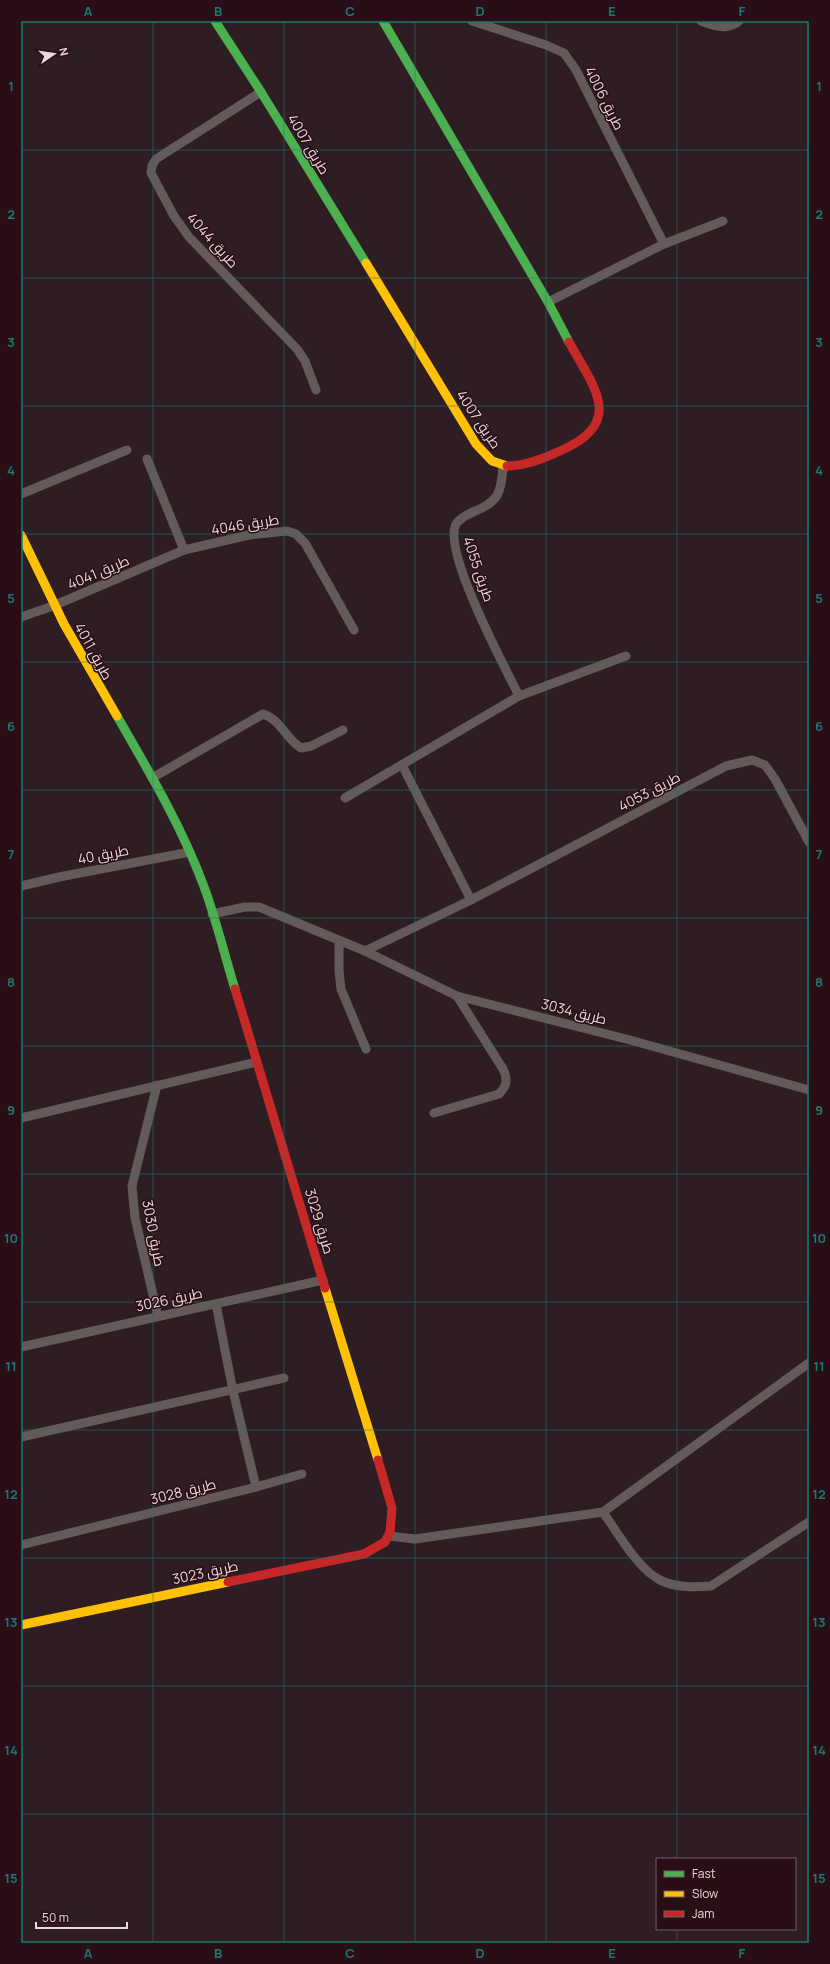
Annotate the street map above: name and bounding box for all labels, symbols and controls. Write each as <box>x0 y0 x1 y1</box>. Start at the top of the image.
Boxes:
text: A <box>84 2 93 20</box>
text: B <box>214 2 222 20</box>
text: C <box>345 2 355 20</box>
text: D <box>475 2 485 20</box>
text: E <box>608 2 616 20</box>
text: F <box>739 2 746 20</box>
north arrow <box>34 34 74 74</box>
text: N <box>56 46 72 57</box>
street label: طريق 4006 <box>581 63 629 133</box>
text: 1 <box>8 77 14 95</box>
text: 1 <box>816 77 822 95</box>
street label: طريق 4007 <box>284 110 334 178</box>
text: 2 <box>7 205 15 223</box>
text: 2 <box>815 205 823 223</box>
street label: طريق 4044 <box>183 208 243 272</box>
text: 3 <box>7 333 15 351</box>
text: 3 <box>815 333 823 351</box>
street label: طريق 4007 <box>452 386 506 452</box>
text: 4 <box>7 461 15 479</box>
text: 4 <box>815 461 823 479</box>
street label: طريق 4046 <box>210 509 280 539</box>
street label: طريق 4055 <box>459 534 499 604</box>
street label: طريق 4041 <box>64 550 132 594</box>
text: 5 <box>7 589 15 607</box>
text: 5 <box>815 589 823 607</box>
street label: طريق 4011 <box>71 619 117 683</box>
text: 6 <box>7 717 15 735</box>
text: 6 <box>815 717 823 735</box>
street label: طريق 4053 <box>615 767 683 815</box>
street label: طريق 40 <box>76 840 130 868</box>
text: 7 <box>8 845 15 863</box>
text: 7 <box>816 845 823 863</box>
text: 8 <box>7 973 15 991</box>
text: 8 <box>815 973 823 991</box>
street label: طريق 3034 <box>539 994 609 1028</box>
text: 9 <box>7 1101 15 1119</box>
text: 9 <box>815 1101 823 1119</box>
street label: طريق 3029 <box>301 1186 339 1256</box>
street label: طريق 3030 <box>138 1198 170 1268</box>
text: 10 <box>4 1229 18 1247</box>
text: 10 <box>812 1229 826 1247</box>
street label: طريق 3026 <box>134 1283 204 1315</box>
text: 11 <box>5 1357 17 1375</box>
text: 11 <box>813 1357 825 1375</box>
street label: طريق 3028 <box>148 1474 218 1508</box>
text: 12 <box>4 1485 18 1503</box>
text: 12 <box>812 1485 826 1503</box>
street label: طريق 3023 <box>170 1556 240 1588</box>
text: 13 <box>4 1613 18 1631</box>
text: 13 <box>812 1613 826 1631</box>
text: 14 <box>4 1741 18 1759</box>
text: 14 <box>812 1741 826 1759</box>
legend <box>656 1858 796 1930</box>
text: Fast <box>692 1865 716 1882</box>
text: 15 <box>4 1869 18 1887</box>
text: 15 <box>812 1869 826 1887</box>
text: Slow <box>692 1885 718 1902</box>
scale bar <box>36 1904 127 1930</box>
text: Jam <box>692 1905 714 1922</box>
text: 50 m <box>42 1909 69 1926</box>
text: A <box>84 1944 93 1962</box>
text: B <box>214 1944 222 1962</box>
text: C <box>345 1944 355 1962</box>
text: D <box>475 1944 485 1962</box>
text: E <box>608 1944 616 1962</box>
text: F <box>739 1944 746 1962</box>

